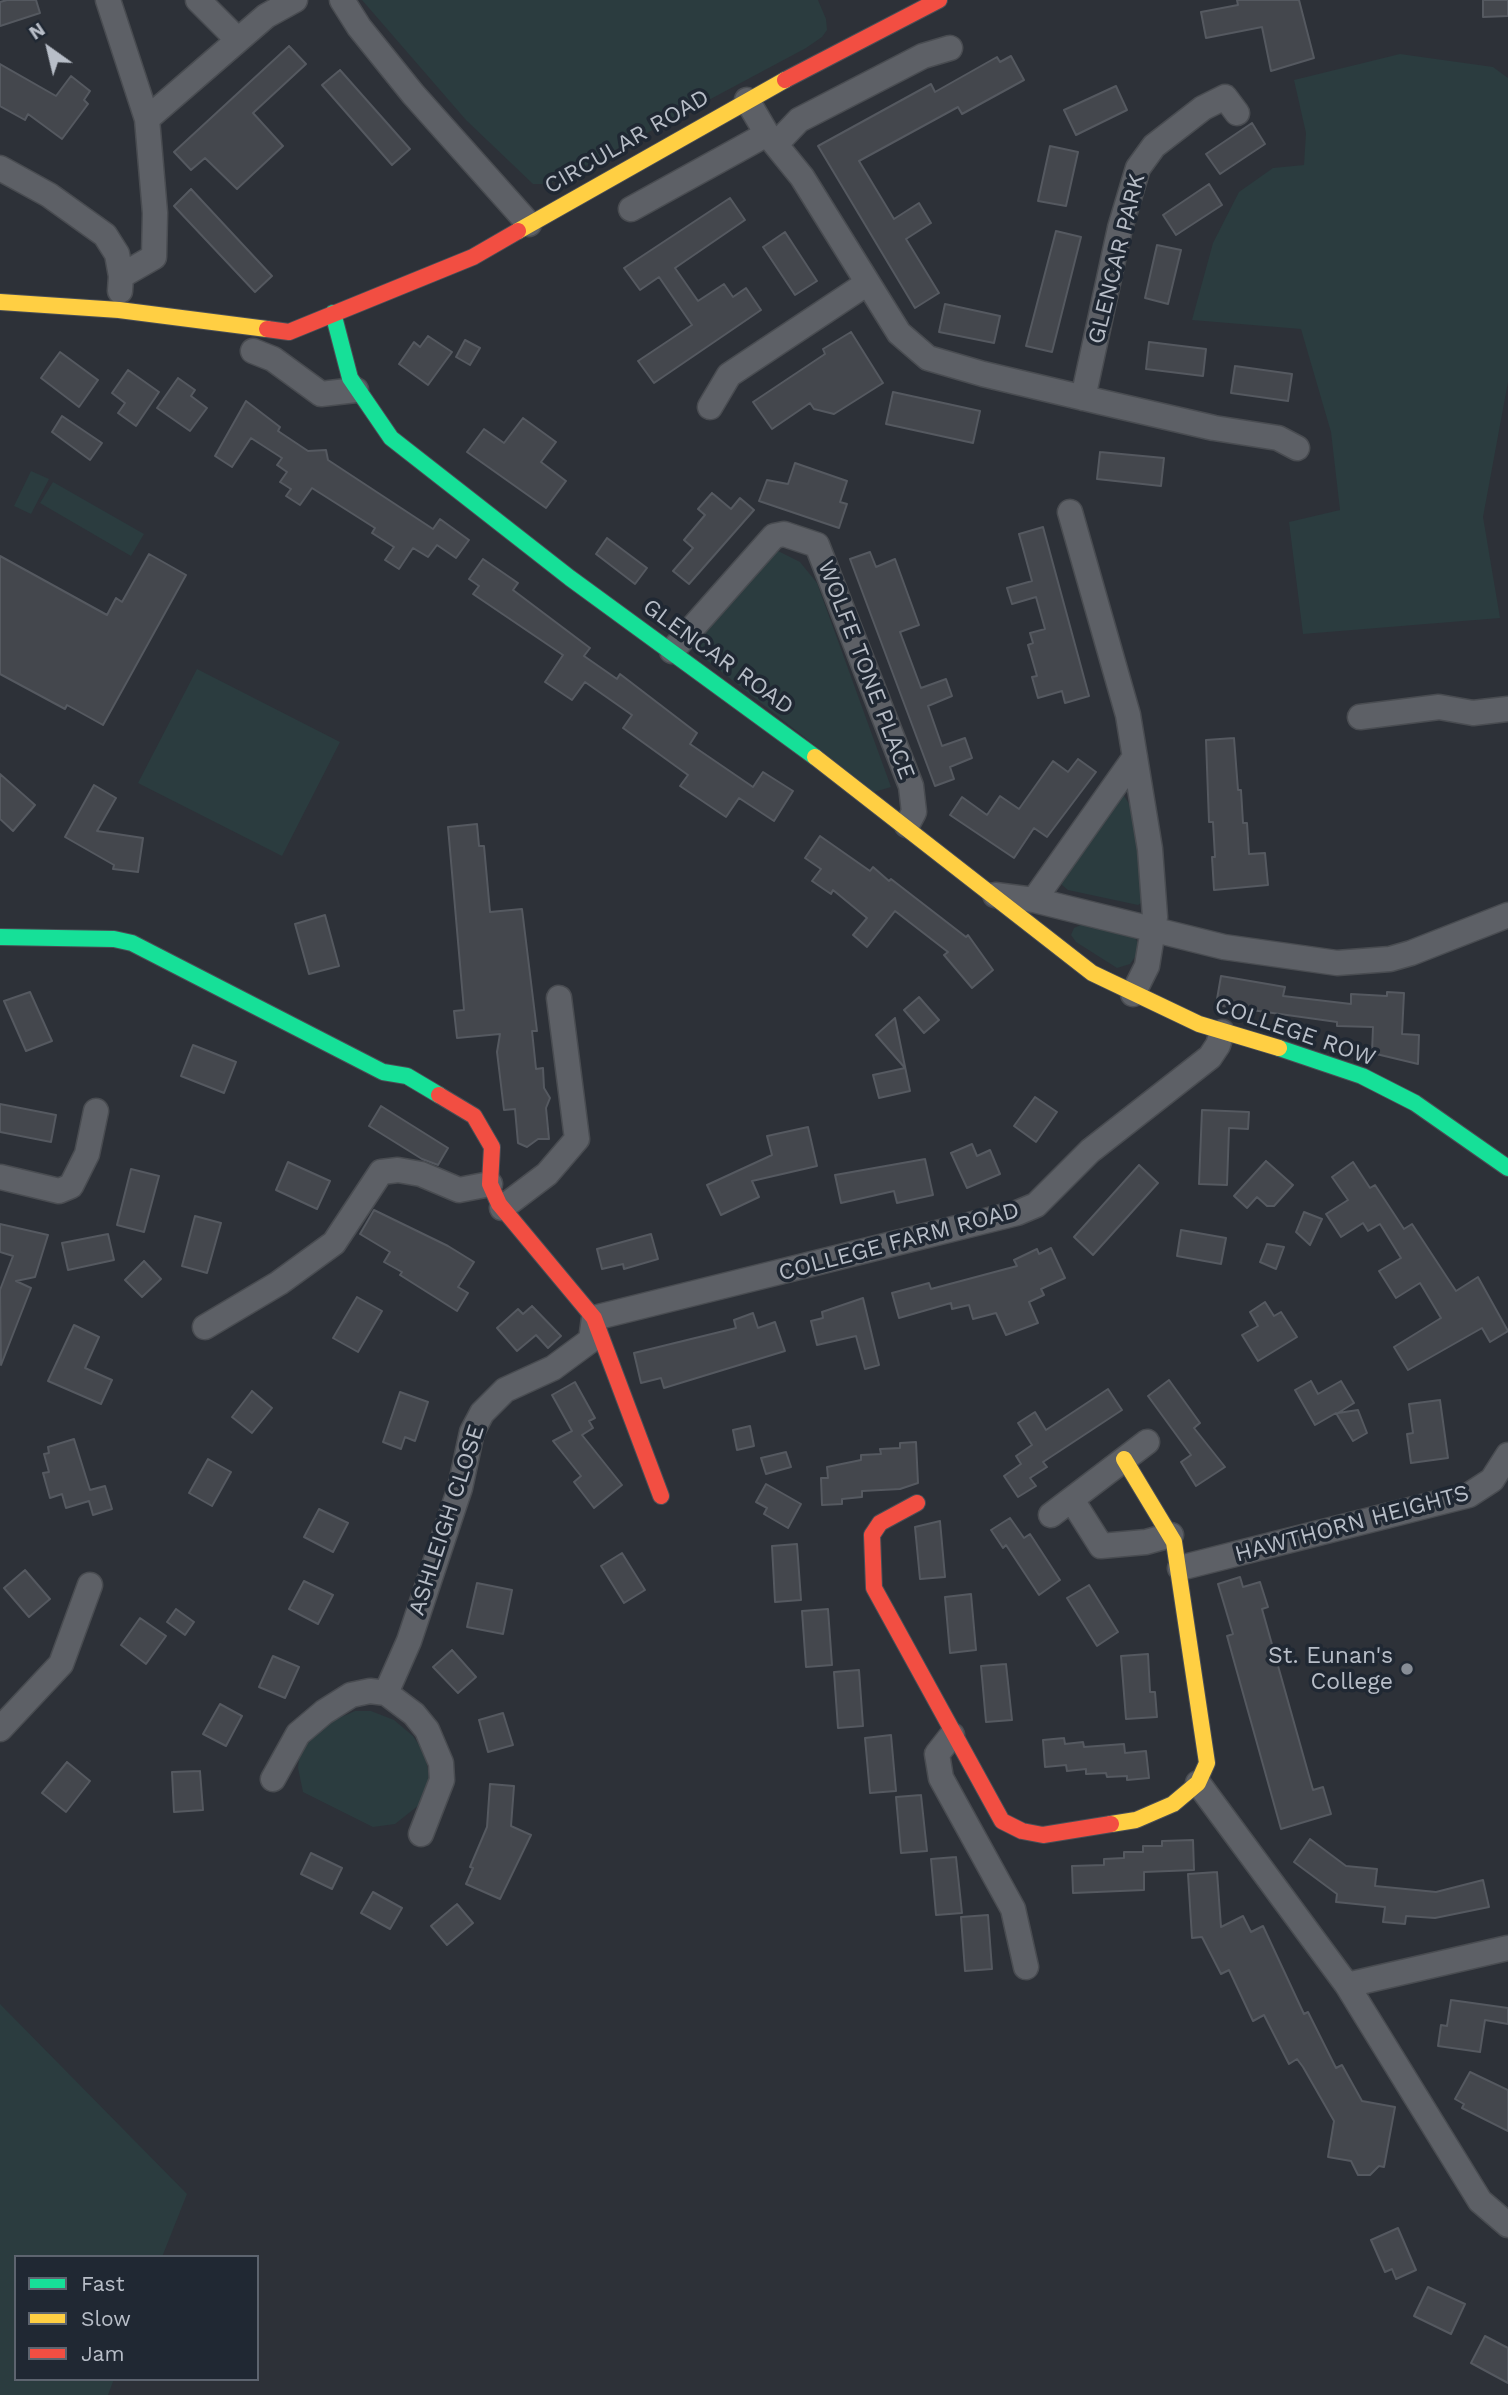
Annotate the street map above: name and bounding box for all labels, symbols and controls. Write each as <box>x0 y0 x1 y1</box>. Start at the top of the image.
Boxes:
north arrow <box>14 14 84 84</box>
text: N <box>25 18 49 45</box>
street label: CIRCULAR ROAD <box>540 84 714 200</box>
street label: GLENCAR PARK <box>1082 171 1152 347</box>
street label: WOLFE TONE PLACE <box>811 557 921 783</box>
street label: GLENCAR ROAD <box>637 593 799 721</box>
street label: COLLEGE ROW <box>1211 992 1379 1072</box>
street label: COLLEGE FARM ROAD <box>776 1197 1022 1287</box>
street label: ASHLEIGH CLOSE <box>403 1421 491 1619</box>
street label: HAWTHORN HEIGHTS <box>1232 1479 1472 1569</box>
place label: St. Eunan's College <box>1268 1642 1393 1696</box>
marker: St. Eunan's College <box>1399 1661 1415 1677</box>
legend <box>14 2255 259 2381</box>
text: Fast <box>81 2271 125 2296</box>
text: Slow <box>81 2306 131 2331</box>
text: Jam <box>81 2341 124 2366</box>

